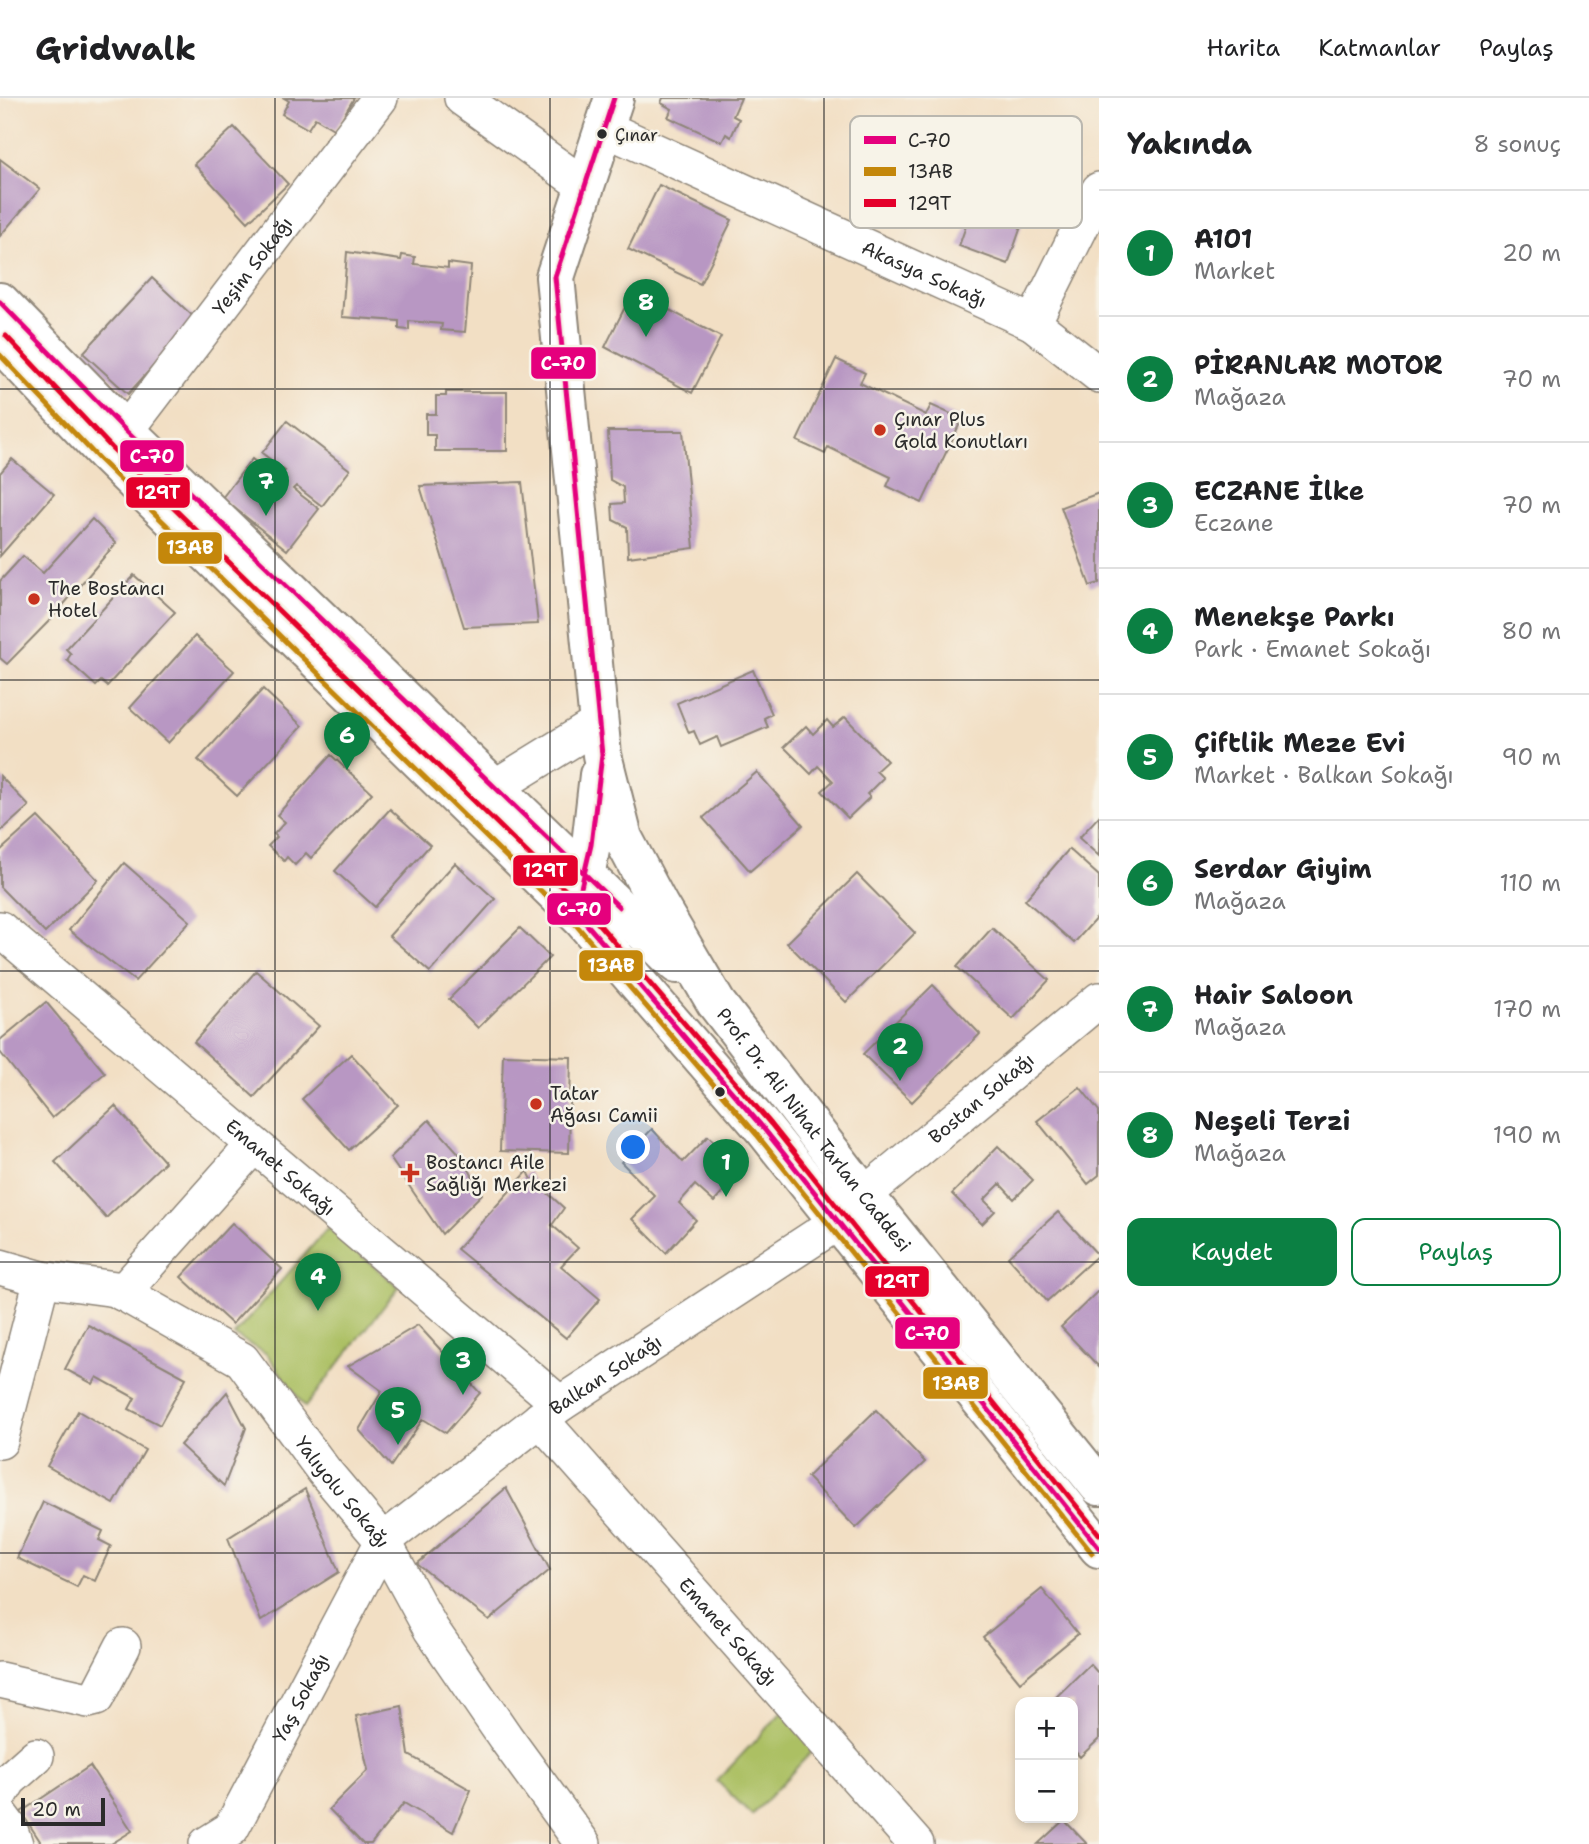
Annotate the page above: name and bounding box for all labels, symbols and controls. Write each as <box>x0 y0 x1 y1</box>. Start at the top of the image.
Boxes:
text: Gridwalk <box>35 26 196 71</box>
text: Harita <box>1207 32 1280 64</box>
text: Katmanlar <box>1318 32 1441 64</box>
text: Paylaş <box>1479 32 1554 64</box>
legend <box>850 116 1082 228</box>
text: Yakında <box>1127 123 1252 164</box>
place label: Çınar <box>615 124 658 146</box>
marker: Çınar <box>595 127 609 141</box>
text: C-70 <box>908 128 951 153</box>
text: 8 sonuç <box>1474 129 1561 159</box>
text: 13AB <box>908 159 953 184</box>
text: 129T <box>908 191 952 216</box>
street label: Yeşim Sokağı <box>207 212 298 320</box>
text: A101 <box>1194 221 1253 256</box>
street label: Akasya Sokağı <box>858 235 991 313</box>
text: 1 <box>1145 238 1155 268</box>
text: 20 m <box>1502 238 1561 268</box>
text: Market <box>1194 256 1275 286</box>
pin: 8 <box>623 279 669 337</box>
line badge: C-70 <box>530 346 597 380</box>
text: PİRANLAR MOTOR <box>1194 347 1443 382</box>
text: C-70 <box>541 351 585 376</box>
text: 2 <box>1142 364 1158 394</box>
text: 70 m <box>1502 364 1561 394</box>
text: Mağaza <box>1194 382 1286 412</box>
place label: Çınar Plus Gold Konutları <box>894 407 1028 454</box>
marker: Çınar Plus Gold Konutları <box>872 422 888 438</box>
line badge: C-70 <box>119 439 185 473</box>
text: C-70 <box>130 444 174 469</box>
pin: 7 <box>243 458 289 516</box>
text: ECZANE İlke <box>1194 473 1364 508</box>
line badge: 129T <box>125 476 191 509</box>
text: 129T <box>135 480 181 505</box>
text: 3 <box>1142 490 1158 520</box>
text: 70 m <box>1502 490 1561 520</box>
text: Eczane <box>1194 508 1274 538</box>
line badge: 13AB <box>157 531 223 565</box>
text: 13AB <box>166 535 214 560</box>
place label: The Bostancı Hotel <box>48 576 165 623</box>
marker: The Bostancı Hotel <box>26 591 42 607</box>
text: Menekşe Parkı <box>1194 599 1395 634</box>
text: 4 <box>1142 616 1158 646</box>
text: 80 m <box>1502 616 1561 646</box>
text: Park · Emanet Sokağı <box>1194 634 1431 664</box>
pin: 6 <box>324 712 370 770</box>
text: Çiftlik Meze Evi <box>1194 725 1405 760</box>
text: 5 <box>1143 742 1157 772</box>
text: 90 m <box>1501 742 1561 772</box>
text: Market · Balkan Sokağı <box>1194 760 1454 790</box>
text: Serdar Giyim <box>1194 851 1372 886</box>
line badge: 129T <box>512 854 579 887</box>
text: 129T <box>522 858 568 883</box>
text: 6 <box>1142 868 1158 898</box>
text: 110 m <box>1499 868 1561 898</box>
text: Mağaza <box>1194 886 1286 916</box>
line badge: C-70 <box>546 892 612 926</box>
text: C-70 <box>557 897 601 922</box>
line badge: 13AB <box>578 949 644 982</box>
text: 13AB <box>587 953 635 978</box>
text: Hair Saloon <box>1194 977 1353 1012</box>
text: 7 <box>1142 994 1158 1024</box>
text: 170 m <box>1493 994 1561 1024</box>
street label: Prof. Dr. Ali Nihat Tarlan Caddesi <box>711 1003 917 1257</box>
text: Mağaza <box>1194 1012 1286 1042</box>
pin: 2 <box>877 1023 923 1081</box>
street label: Bostan Sokağı <box>923 1047 1039 1149</box>
place label: Tatar Ağası Camii <box>550 1081 658 1128</box>
unlabelled marker <box>713 1085 727 1099</box>
marker: Tatar Ağası Camii <box>528 1096 544 1112</box>
text: Neşeli Terzi <box>1194 1103 1351 1138</box>
street label: Emanet Sokağı <box>220 1114 341 1221</box>
text: 8 <box>1142 1120 1158 1150</box>
text: 190 m <box>1493 1120 1561 1150</box>
your location <box>616 1130 650 1164</box>
text: Mağaza <box>1194 1138 1286 1168</box>
pin: 1 <box>703 1139 749 1197</box>
place label: Bostancı Aile Sağlığı Merkezi <box>426 1150 567 1197</box>
marker: Bostancı Aile Sağlığı Merkezi <box>400 1163 420 1183</box>
button: Kaydet <box>1127 1218 1337 1286</box>
button: Paylaş <box>1351 1218 1561 1286</box>
pin: 4 <box>295 1253 341 1311</box>
line badge: 129T <box>864 1265 930 1298</box>
text: 129T <box>874 1269 920 1294</box>
line badge: C-70 <box>894 1316 961 1350</box>
text: C-70 <box>905 1321 949 1346</box>
street label: Balkan Sokağı <box>544 1329 667 1421</box>
pin: 3 <box>440 1337 486 1395</box>
line badge: 13AB <box>922 1366 989 1400</box>
text: 13AB <box>932 1371 980 1396</box>
pin: 5 <box>375 1387 421 1445</box>
street label: Yalıyolu Sokağı <box>289 1431 396 1552</box>
street label: Emanet Sokağı <box>673 1572 783 1692</box>
street label: Yaş Sokağı <box>267 1649 335 1747</box>
map controls <box>1015 1697 1078 1823</box>
button: + <box>1015 1697 1078 1760</box>
button: − <box>1015 1760 1078 1823</box>
scale bar <box>21 1795 105 1827</box>
text: 20 m <box>32 1797 81 1822</box>

